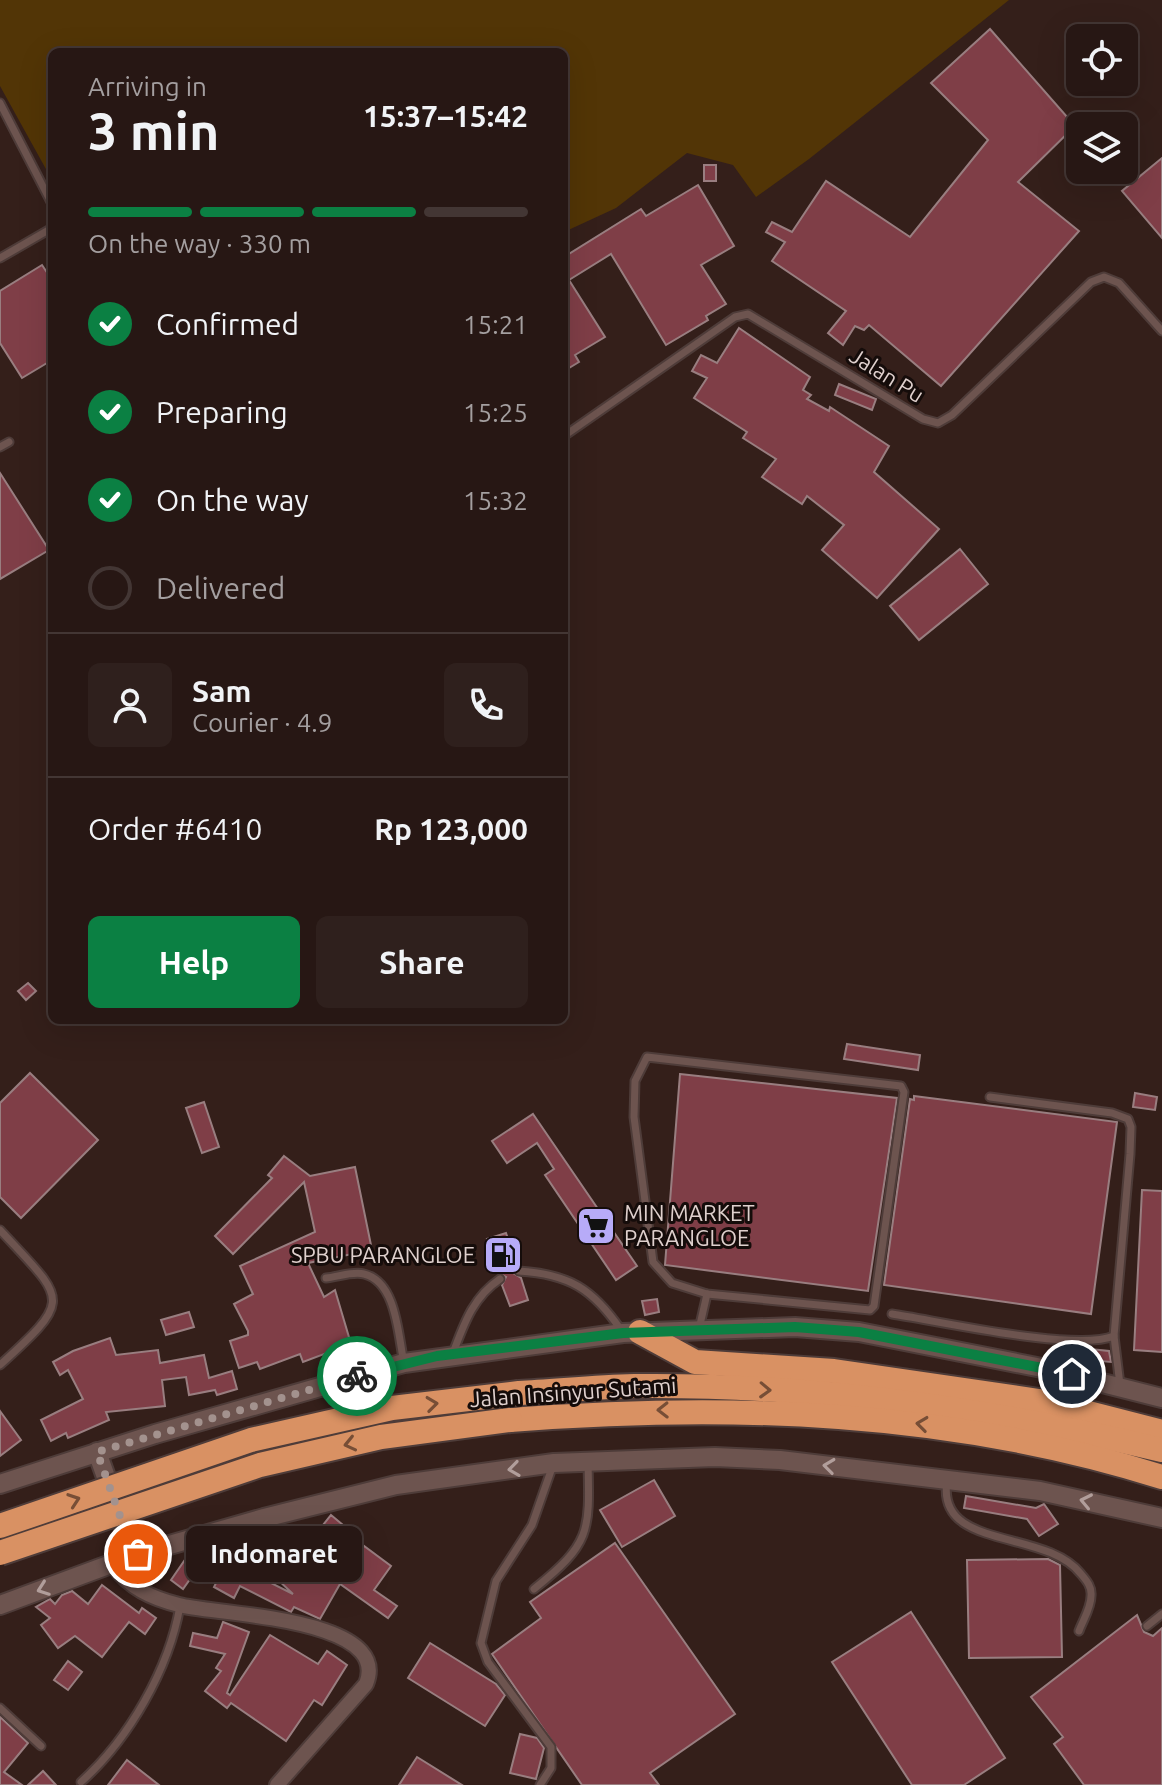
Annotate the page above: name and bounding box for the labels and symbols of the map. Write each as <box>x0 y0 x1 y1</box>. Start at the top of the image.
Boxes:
street label: Jalan Pu <box>846 342 929 407</box>
place label: MIN MARKET PARANGLOE <box>624 1200 755 1250</box>
supermarket icon: MIN MARKET PARANGLOE <box>575 1205 617 1247</box>
fuel station icon: SPBU PARANGLOE <box>482 1234 524 1276</box>
place label: SPBU PARANGLOE <box>291 1242 475 1267</box>
courier <box>317 1336 397 1416</box>
pin <box>1038 1340 1106 1408</box>
street label: Jalan Insinyur Sutami <box>469 1372 677 1411</box>
one-way arrow <box>759 1381 772 1398</box>
one-way arrow <box>426 1395 439 1412</box>
one-way arrow <box>656 1401 669 1419</box>
one-way arrow <box>915 1416 928 1433</box>
one-way arrow <box>344 1435 357 1452</box>
one-way arrow <box>822 1457 835 1474</box>
one-way arrow <box>507 1460 520 1477</box>
one-way arrow <box>66 1493 80 1509</box>
one-way arrow <box>1079 1493 1093 1510</box>
pin <box>104 1520 172 1588</box>
callout: Indomaret <box>186 1526 362 1582</box>
one-way arrow <box>36 1579 50 1596</box>

